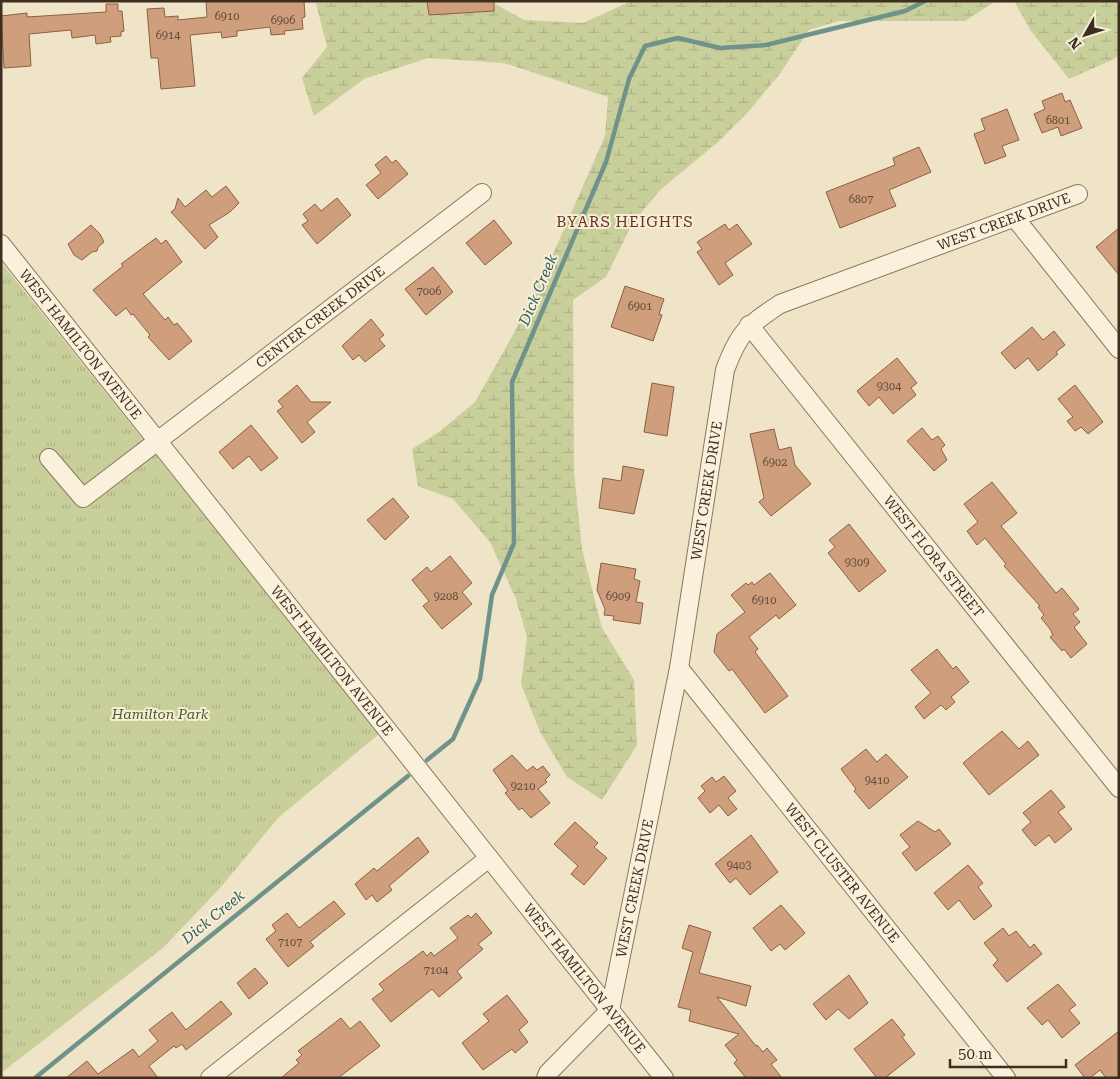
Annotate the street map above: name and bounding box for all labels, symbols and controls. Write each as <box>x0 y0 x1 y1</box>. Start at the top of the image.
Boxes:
house number: 6910 <box>215 10 239 23</box>
north arrow <box>1060 10 1110 60</box>
house number: 6906 <box>271 14 295 27</box>
house number: 6914 <box>156 29 181 42</box>
text: N <box>1065 34 1085 52</box>
house number: 6801 <box>1046 114 1070 127</box>
street label: WEST CREEK DRIVE <box>935 190 1073 253</box>
house number: 6807 <box>849 193 873 206</box>
district label: BYARS HEIGHTS <box>556 213 694 231</box>
water label: Dick Creek <box>515 251 561 329</box>
street label: CENTER CREEK DRIVE <box>253 262 388 371</box>
street label: WEST HAMILTON AVENUE <box>16 266 145 422</box>
house number: 7006 <box>417 285 441 298</box>
house number: 6901 <box>628 300 652 313</box>
house number: 9304 <box>877 380 902 393</box>
street label: WEST CREEK DRIVE <box>688 420 725 562</box>
house number: 6902 <box>763 456 787 469</box>
street label: WEST FLORA STREET <box>880 492 987 620</box>
house number: 9309 <box>845 556 869 569</box>
street label: WEST HAMILTON AVENUE <box>268 582 396 739</box>
house number: 9208 <box>434 590 458 603</box>
house number: 6909 <box>606 590 630 603</box>
house number: 6910 <box>752 594 776 607</box>
park label: Hamilton Park <box>111 706 209 722</box>
house number: 9410 <box>865 774 889 787</box>
house number: 9210 <box>511 780 535 793</box>
street label: WEST CLUSTER AVENUE <box>782 800 903 946</box>
street label: WEST CREEK DRIVE <box>613 818 656 959</box>
house number: 9403 <box>727 859 751 872</box>
water label: Dick Creek <box>177 886 249 948</box>
street label: WEST HAMILTON AVENUE <box>520 900 649 1056</box>
house number: 7107 <box>278 936 302 949</box>
house number: 7104 <box>424 964 449 977</box>
scale bar <box>950 1036 1066 1068</box>
text: 50 m <box>958 1045 993 1063</box>

